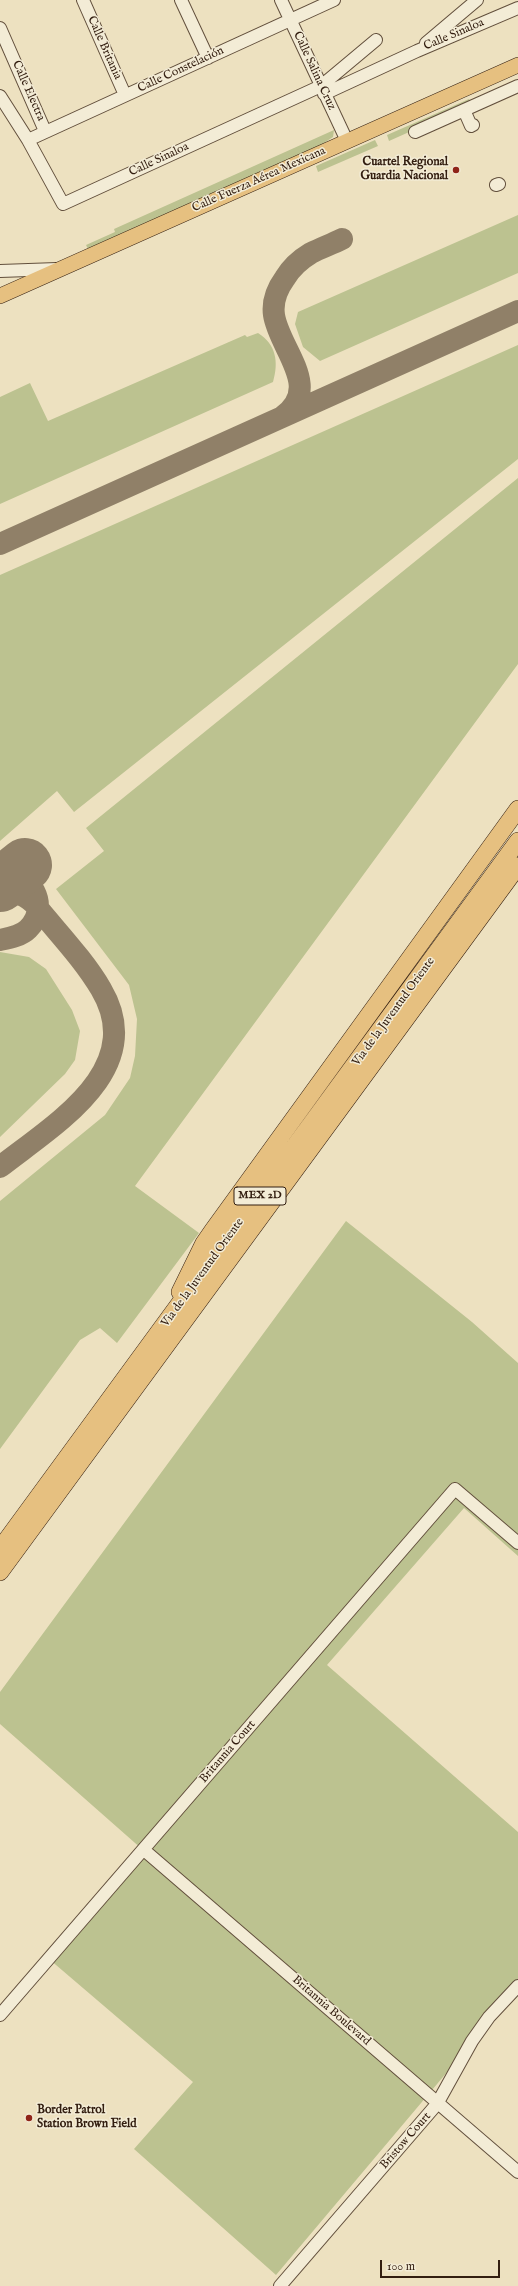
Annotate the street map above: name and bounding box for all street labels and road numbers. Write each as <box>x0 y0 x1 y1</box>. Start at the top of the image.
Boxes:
street label: Calle Britania <box>84 14 124 82</box>
street label: Calle Sinaloa <box>422 16 486 54</box>
street label: Calle Salina Cruz <box>289 29 339 113</box>
street label: Calle Constelación <box>136 44 226 96</box>
street label: Calle Electra <box>8 59 48 123</box>
street label: Calle Sinaloa <box>127 140 191 180</box>
street label: Calle Fuerza Aérea Mexicana <box>190 144 328 216</box>
street label: Via de la Juventud Oriente <box>350 955 438 1069</box>
road number: MEX 2D <box>234 1187 286 1205</box>
street label: Via de la Juventud Oriente <box>159 1216 247 1330</box>
street label: Britannia Court <box>197 1718 259 1786</box>
street label: Britannia Boulevard <box>289 1973 373 2049</box>
street label: Bristow Court <box>377 2110 435 2172</box>

